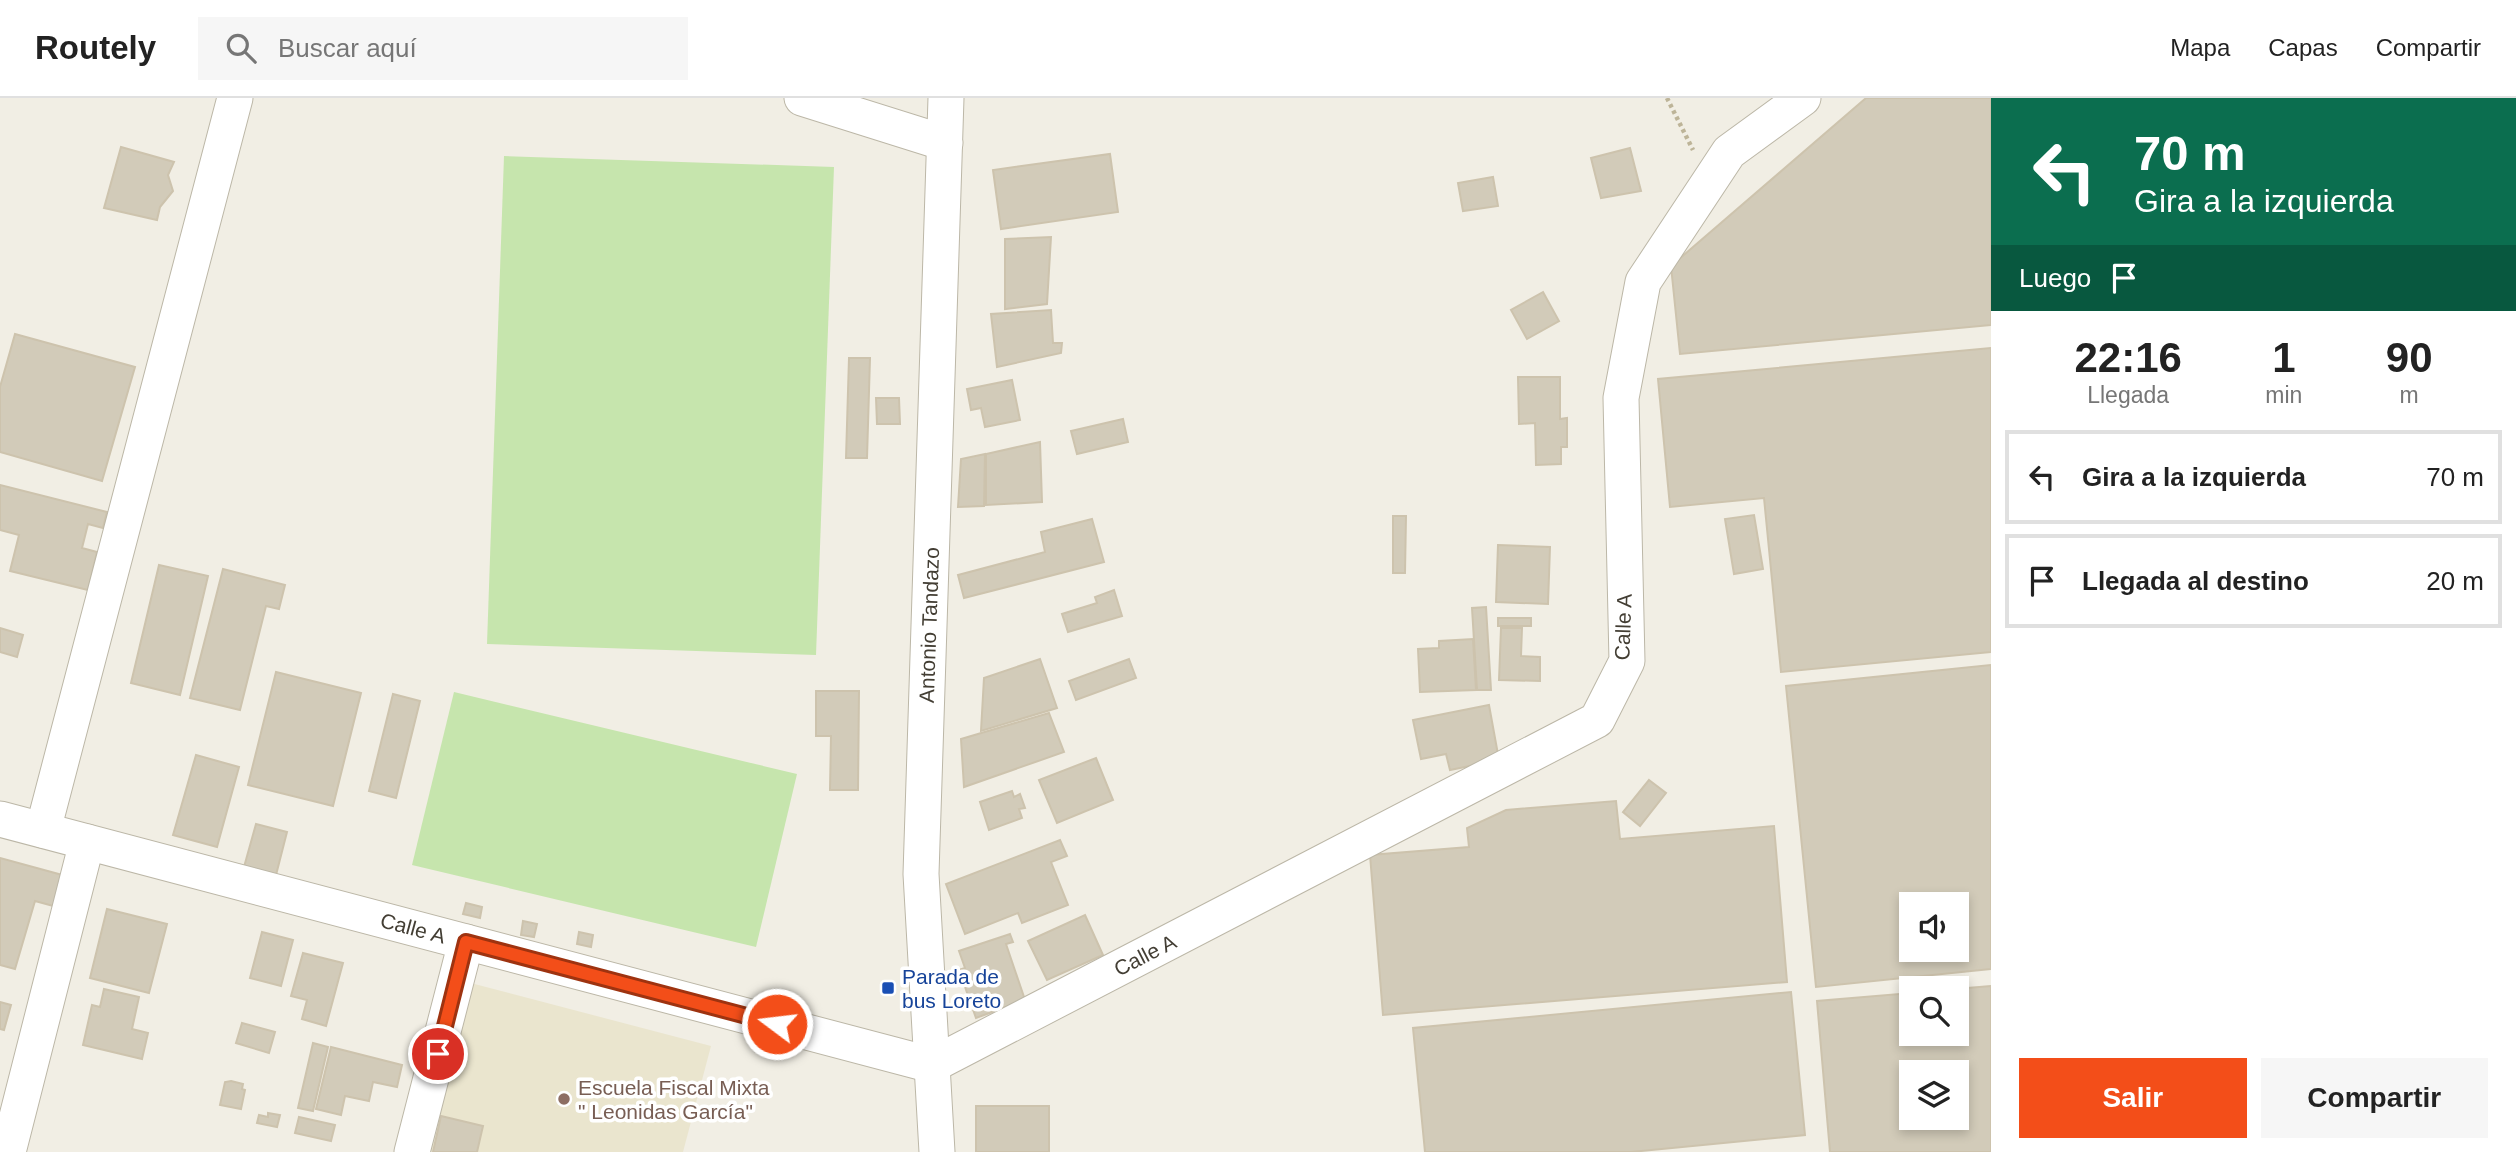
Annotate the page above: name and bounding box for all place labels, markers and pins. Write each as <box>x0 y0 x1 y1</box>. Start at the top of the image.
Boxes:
place label: Parada de bus Loreto <box>902 965 1001 1012</box>
marker: Parada de bus Loreto <box>880 980 896 996</box>
pin <box>408 1024 468 1084</box>
place label: Escuela Fiscal Mixta " Leonidas García" <box>578 1076 770 1123</box>
marker: Escuela Fiscal Mixta " Leonidas García" <box>556 1091 572 1107</box>

